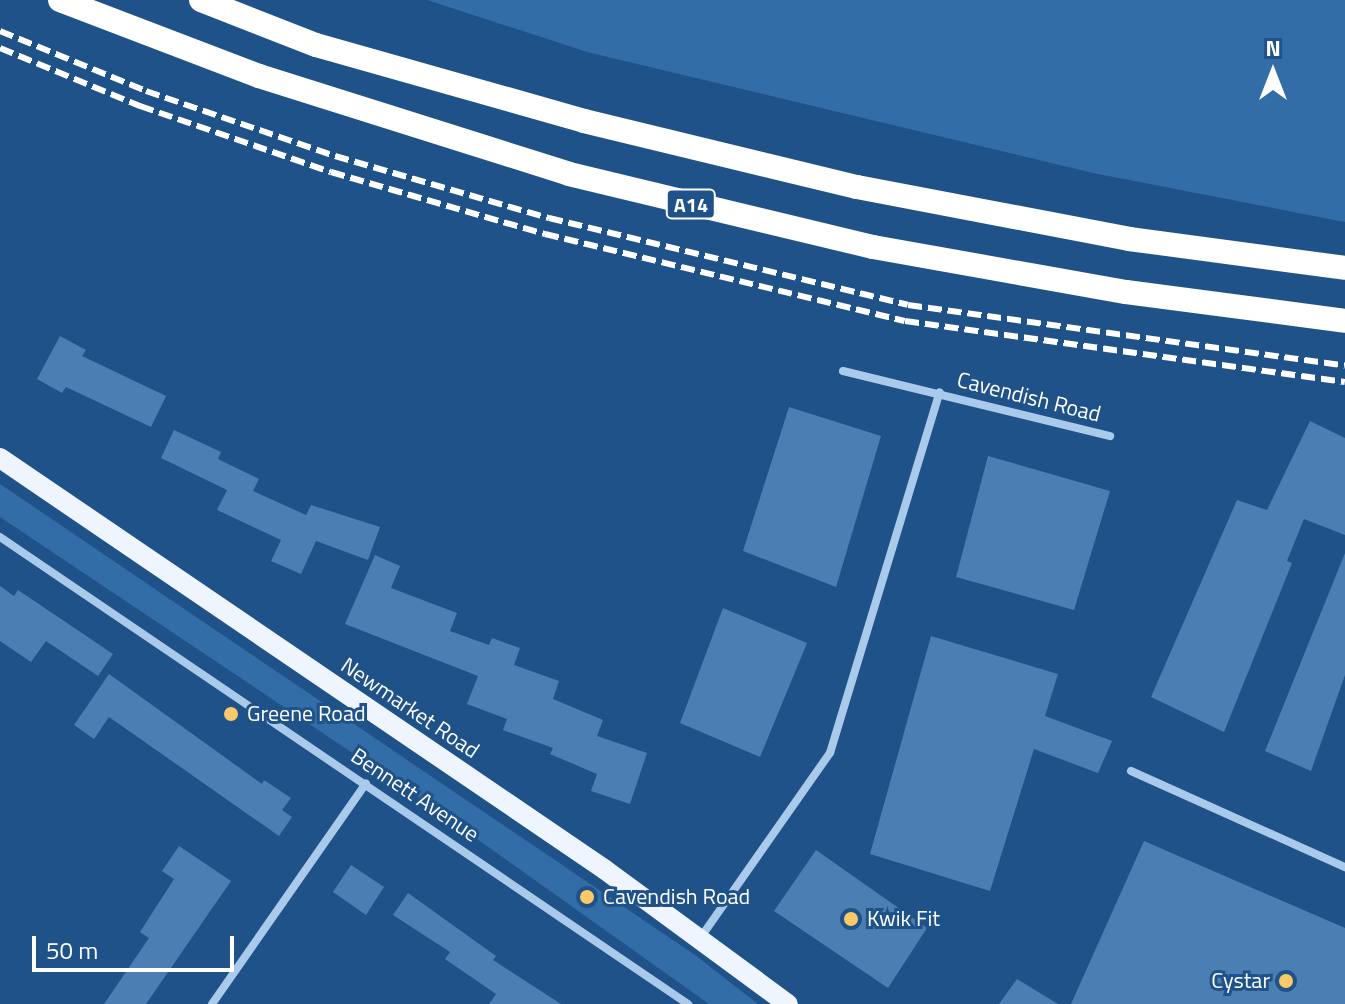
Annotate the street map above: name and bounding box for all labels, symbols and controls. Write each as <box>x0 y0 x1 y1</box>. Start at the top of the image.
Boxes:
text: N <box>1265 31 1281 65</box>
north arrow <box>1233 32 1313 112</box>
road number: A14 <box>665 188 717 220</box>
street label: Cavendish Road <box>954 366 1104 428</box>
street label: Newmarket Road <box>336 652 484 764</box>
place label: Greene Road <box>247 701 366 727</box>
marker: Greene Road <box>222 705 240 723</box>
street label: Bennett Avenue <box>346 743 484 847</box>
place label: Cavendish Road <box>603 884 750 910</box>
marker: Cavendish Road <box>578 888 596 906</box>
place label: Kwik Fit <box>867 906 940 932</box>
marker: Kwik Fit <box>842 910 860 928</box>
scale bar <box>36 920 238 970</box>
text: 50 m <box>46 932 98 968</box>
place label: Cystar <box>1211 968 1270 994</box>
marker: Cystar <box>1277 972 1295 990</box>

